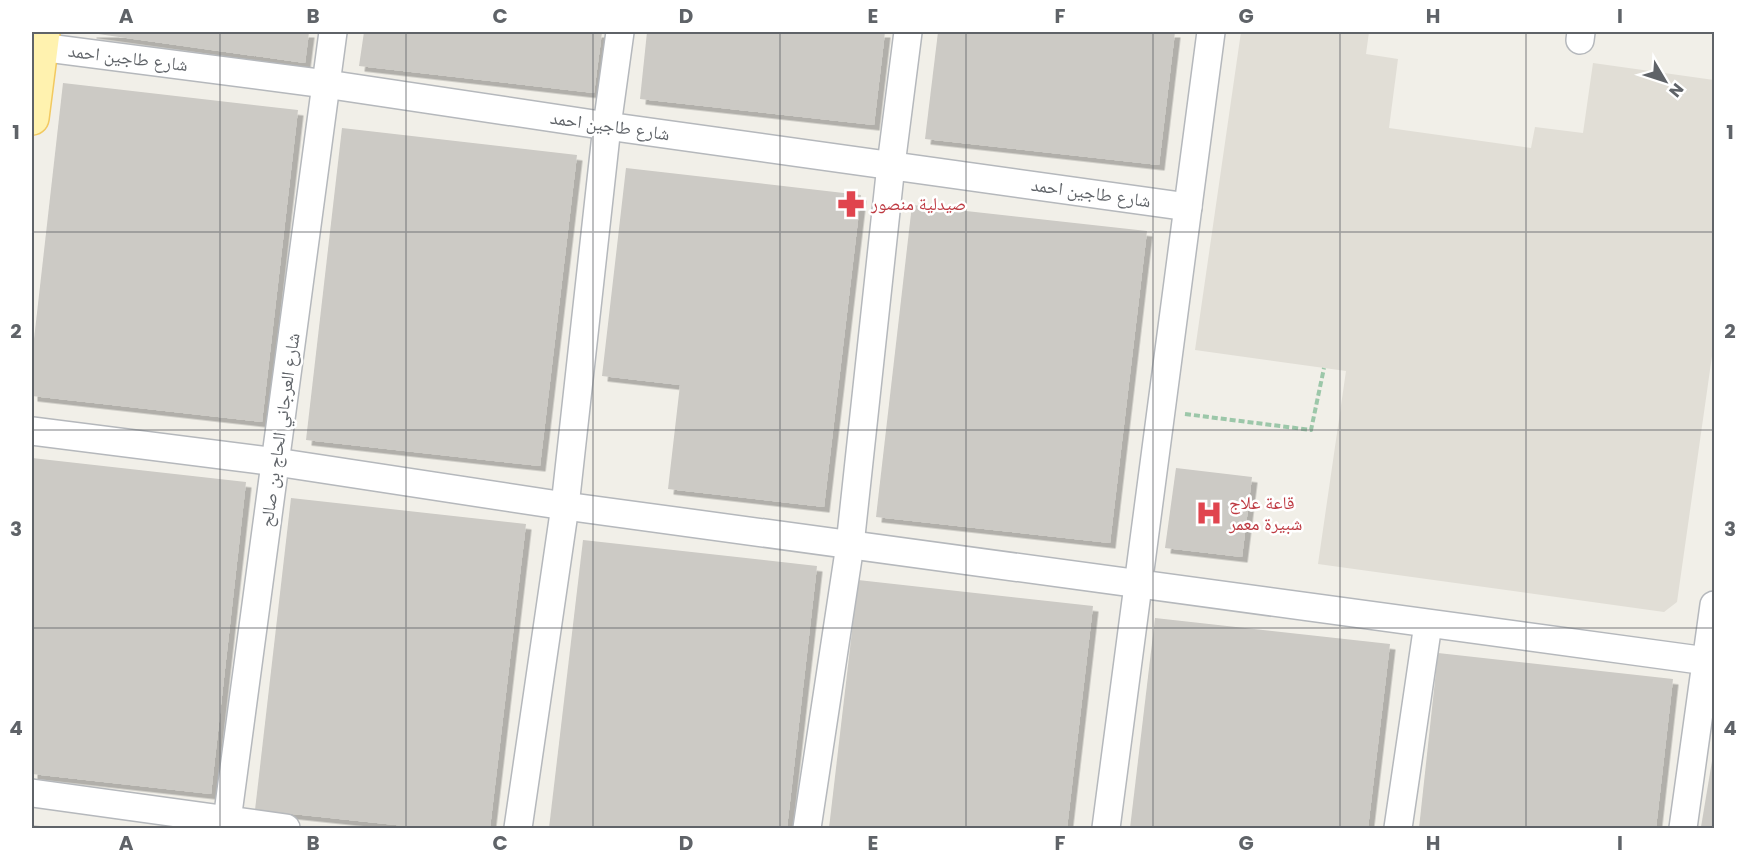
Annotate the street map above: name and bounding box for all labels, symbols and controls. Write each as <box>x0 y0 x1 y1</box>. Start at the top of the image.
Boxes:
text: A <box>119 2 134 30</box>
text: B <box>306 2 320 30</box>
text: C <box>492 2 508 30</box>
text: D <box>679 2 693 30</box>
text: E <box>868 2 878 30</box>
text: F <box>1055 2 1066 30</box>
text: G <box>1238 2 1254 30</box>
text: H <box>1426 2 1440 30</box>
text: I <box>1617 2 1623 30</box>
street label: شارع طاجين احمد <box>67 38 189 77</box>
north arrow <box>1635 51 1695 111</box>
text: N <box>1664 78 1689 102</box>
street label: شارع طاجين احمد <box>549 105 671 146</box>
text: 1 <box>12 118 20 146</box>
text: 1 <box>1726 118 1734 146</box>
street label: شارع طاجين احمد <box>1030 172 1152 213</box>
pharmacy icon: صيدلية منصور <box>836 189 866 219</box>
place label: صيدلية منصور <box>870 191 966 216</box>
text: 2 <box>10 317 22 345</box>
text: 2 <box>1724 317 1736 345</box>
street label: شارع العرجاني الحاج بن صالح <box>254 331 308 529</box>
place label: قاعة علاج شبيرة معمر <box>1228 490 1302 536</box>
hospital icon: قاعة علاج شبيرة معمر <box>1194 498 1224 528</box>
text: 3 <box>10 515 22 543</box>
text: 3 <box>1724 515 1736 543</box>
text: 4 <box>9 714 23 742</box>
text: 4 <box>1723 714 1737 742</box>
text: A <box>119 829 134 857</box>
text: B <box>306 829 320 857</box>
text: C <box>492 829 508 857</box>
text: D <box>679 829 693 857</box>
text: E <box>868 829 878 857</box>
text: F <box>1055 829 1066 857</box>
text: G <box>1238 829 1254 857</box>
text: H <box>1426 829 1440 857</box>
text: I <box>1617 829 1623 857</box>

